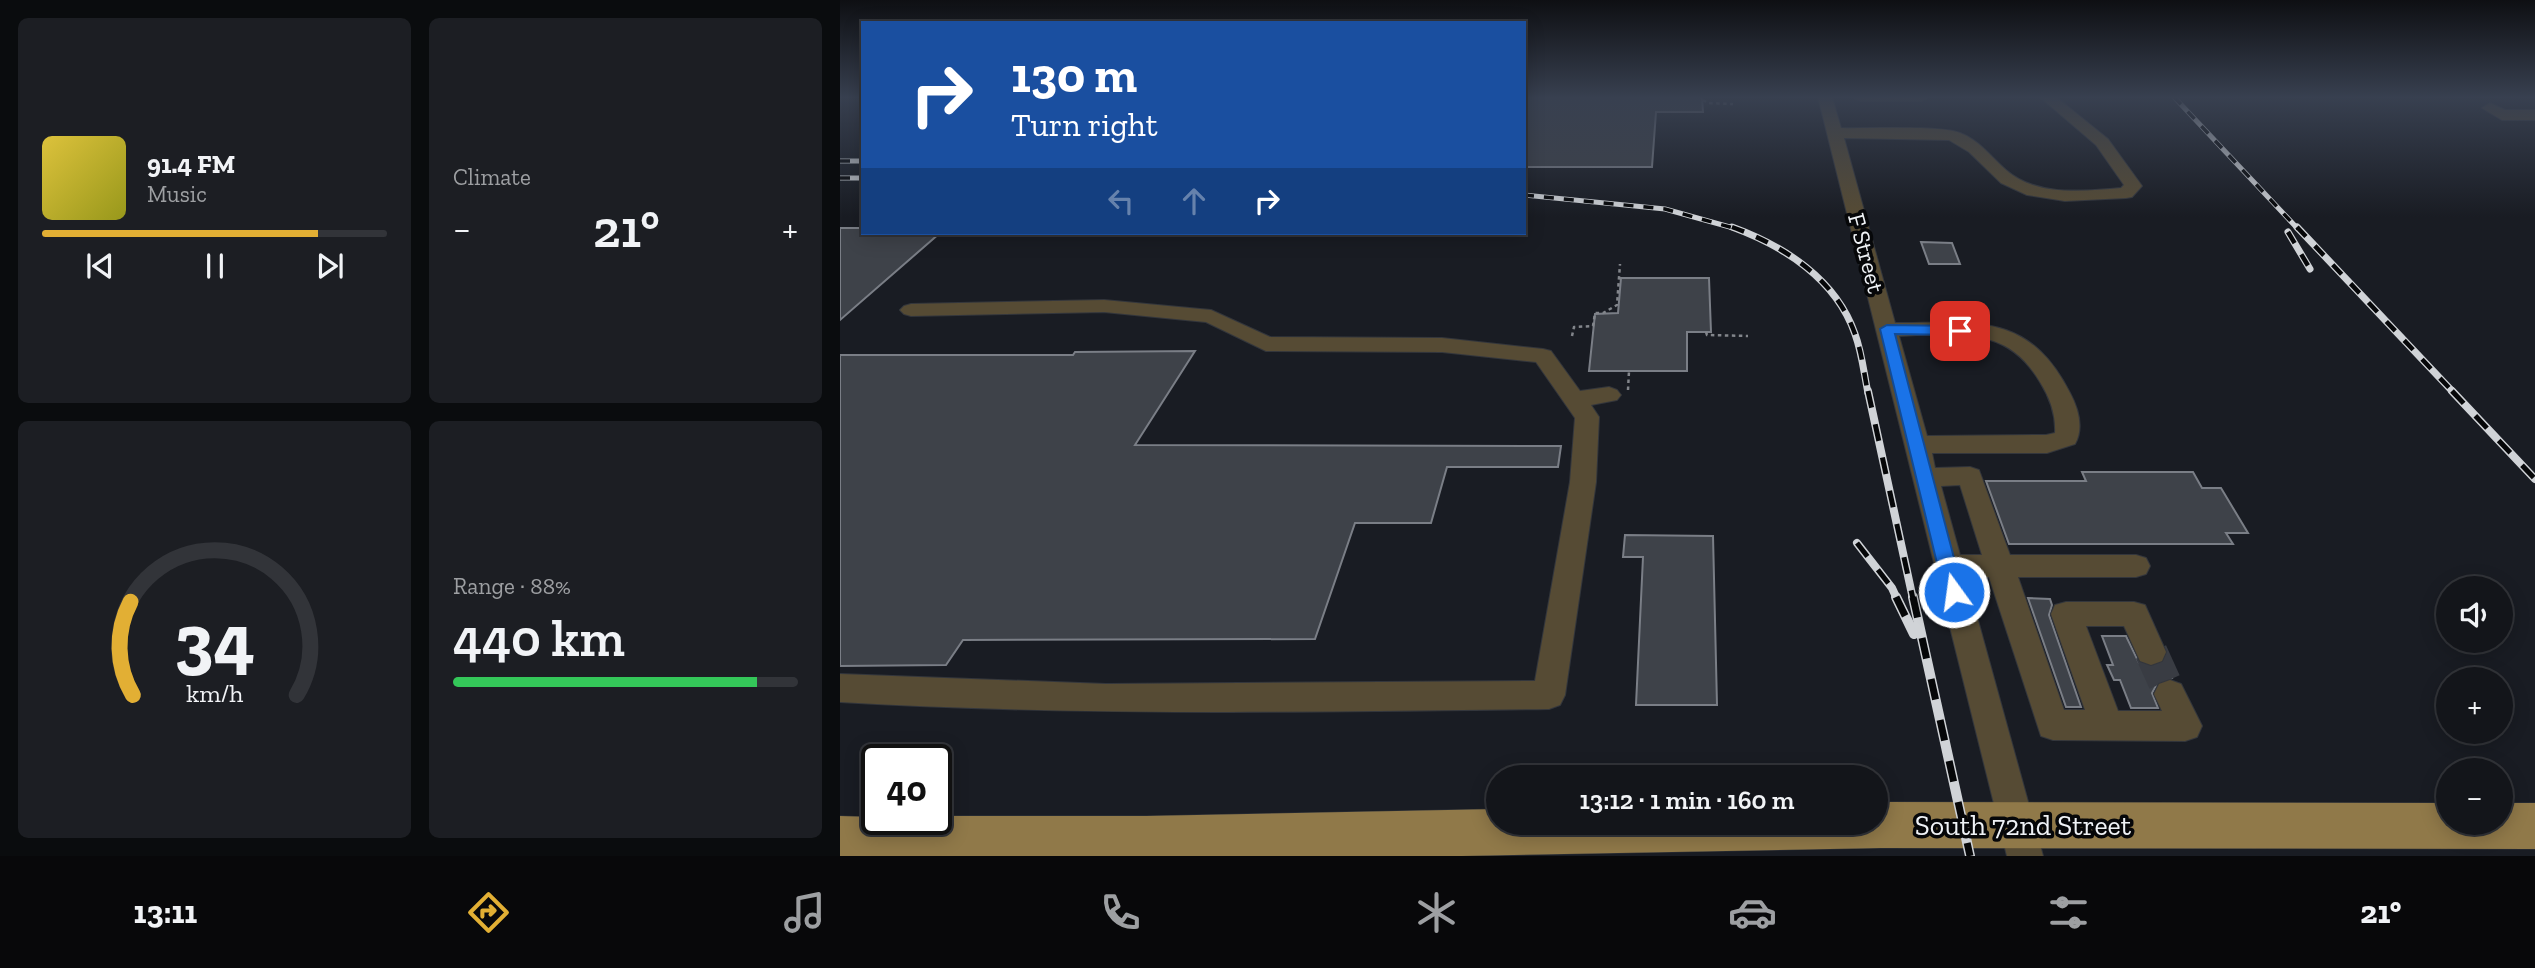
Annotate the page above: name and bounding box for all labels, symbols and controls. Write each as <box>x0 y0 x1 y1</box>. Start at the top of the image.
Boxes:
text: 130 m <box>1011 46 1137 105</box>
icon: right <box>896 49 987 140</box>
text: Turn right <box>1011 106 1158 144</box>
text: 91.4 FM <box>147 148 235 180</box>
text: Climate <box>453 163 531 191</box>
text: Music <box>147 180 207 208</box>
icon: left <box>1102 182 1140 220</box>
icon: ahead <box>1175 182 1213 220</box>
icon: right <box>1248 182 1286 220</box>
text: 21° <box>593 198 660 260</box>
text: − <box>453 206 471 252</box>
text: + <box>782 206 798 252</box>
street label: F Street <box>1842 210 1891 296</box>
icon: previous <box>81 247 119 285</box>
icon: pause <box>196 247 234 285</box>
icon: next <box>311 247 349 285</box>
pin <box>1930 301 1990 361</box>
icon: arrive <box>1941 312 1979 350</box>
position arrow <box>1917 555 1991 629</box>
text: Range · 88% <box>453 572 571 600</box>
map controls <box>2436 576 2513 835</box>
button: sound <box>2436 576 2513 653</box>
text: 34 <box>174 597 255 685</box>
text: 440 km <box>453 607 625 669</box>
button: + <box>2436 667 2513 744</box>
text: km/h <box>186 678 243 708</box>
speed limit sign: 40 <box>861 744 952 835</box>
button: − <box>2436 758 2513 835</box>
text: 13:12 · 1 min · 160 m <box>1580 784 1794 816</box>
street label: South 72nd Street <box>1915 809 2132 842</box>
icon: directions <box>464 888 513 937</box>
icon: music <box>780 888 829 937</box>
icon: phone <box>1096 888 1145 937</box>
icon: climate <box>1412 888 1461 937</box>
icon: car <box>1728 888 1777 937</box>
icon: filters <box>2044 888 2093 937</box>
text: 13:11 <box>134 893 197 931</box>
text: 21° <box>2360 893 2401 931</box>

